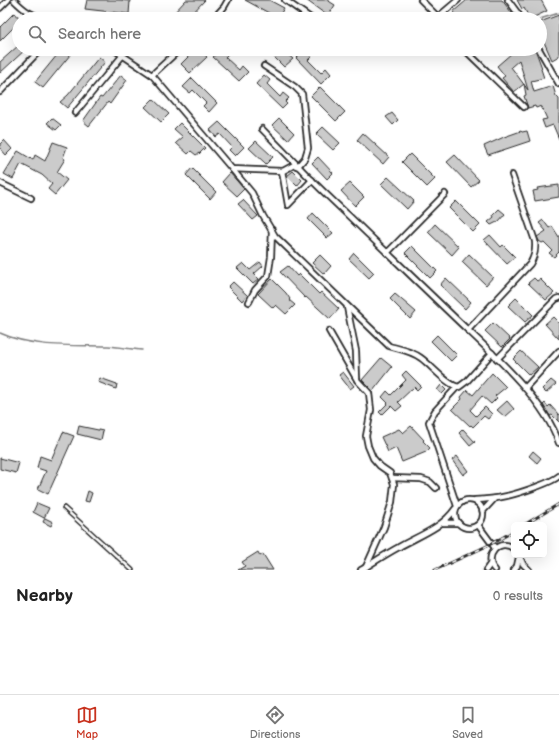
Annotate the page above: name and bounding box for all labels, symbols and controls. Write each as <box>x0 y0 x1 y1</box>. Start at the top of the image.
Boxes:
search box <box>12 12 547 56</box>
icon: search <box>26 23 48 45</box>
text: Search here <box>58 25 141 44</box>
map controls <box>511 522 547 558</box>
button: locate <box>511 522 547 558</box>
text: Nearby <box>16 586 73 606</box>
text: 0 results <box>493 588 543 604</box>
tab: Map <box>76 704 98 741</box>
tab: Directions <box>250 704 300 741</box>
tab: Saved <box>452 704 483 741</box>

